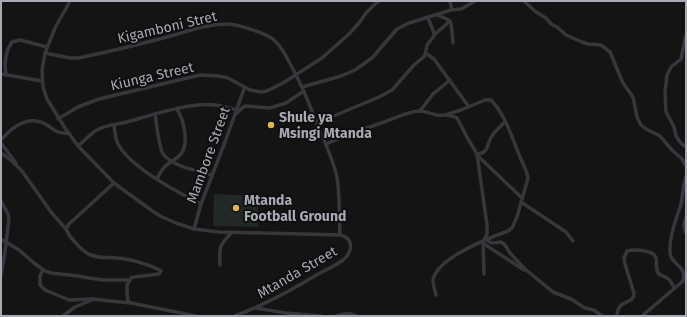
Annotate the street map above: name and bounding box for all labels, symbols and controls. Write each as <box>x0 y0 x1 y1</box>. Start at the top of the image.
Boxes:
street label: Kigamboni Stret <box>116 8 219 47</box>
street label: Kiunga Street <box>109 58 196 94</box>
street label: Mambore Street <box>183 104 234 206</box>
place label: Shule ya Msingi Mtanda <box>279 109 372 142</box>
marker: Shule ya Msingi Mtanda <box>266 120 276 130</box>
place label: Mtanda Football Ground <box>244 192 346 225</box>
marker: Mtanda Football Ground <box>231 203 241 213</box>
street label: Mtanda Street <box>254 242 341 302</box>

